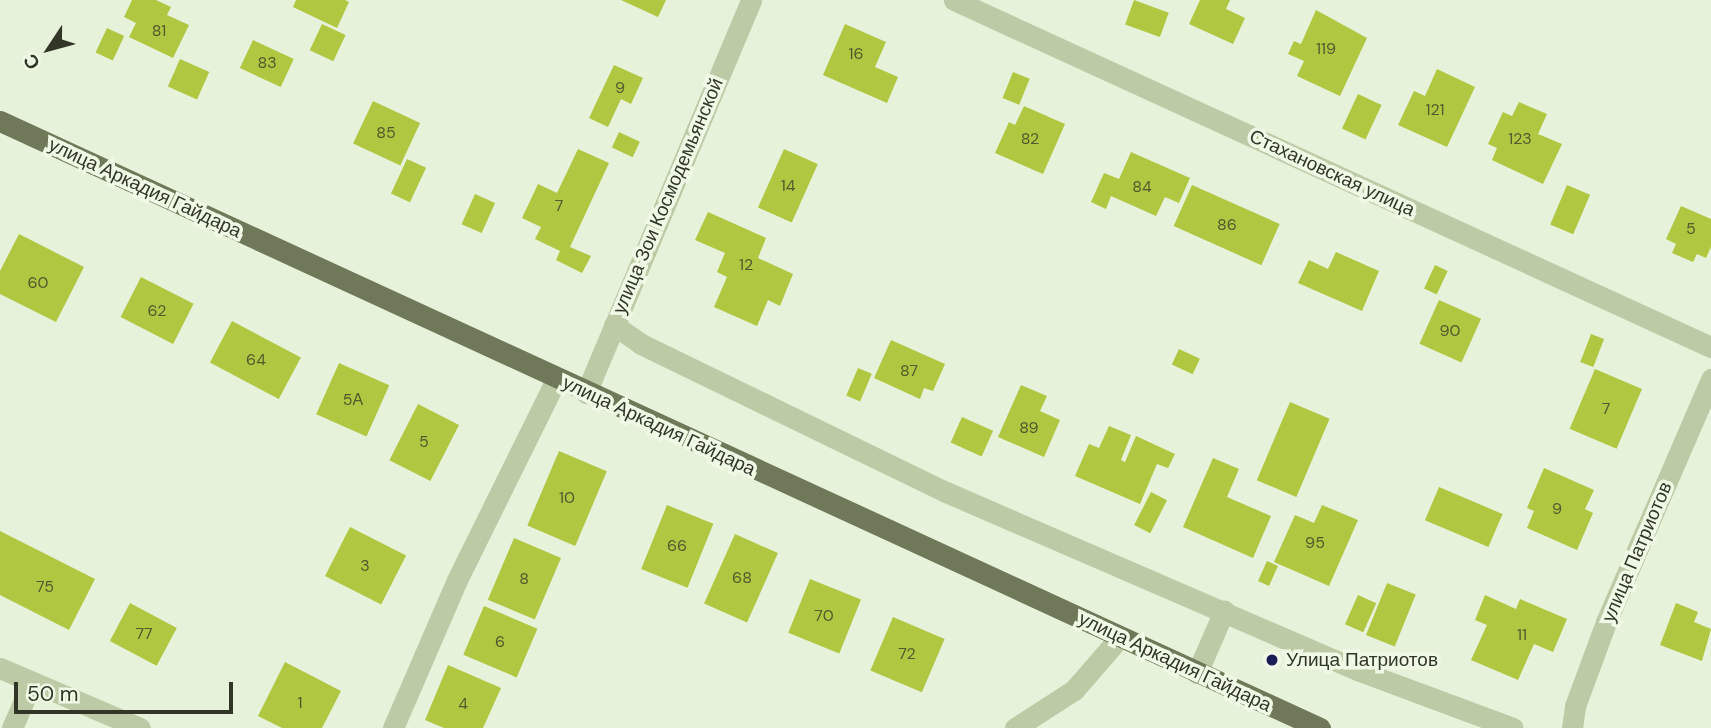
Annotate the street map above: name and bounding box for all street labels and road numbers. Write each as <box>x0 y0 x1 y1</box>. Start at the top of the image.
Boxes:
street label: улица Зои Космодемьянской <box>608 75 728 317</box>
street label: Стахановская улица <box>1246 125 1418 221</box>
street label: улица Аркадия Гайдара <box>45 133 245 243</box>
street label: улица Аркадия Гайдара <box>559 371 759 481</box>
street label: улица Патриотов <box>1597 478 1677 626</box>
street label: улица Аркадия Гайдара <box>1075 607 1275 717</box>

